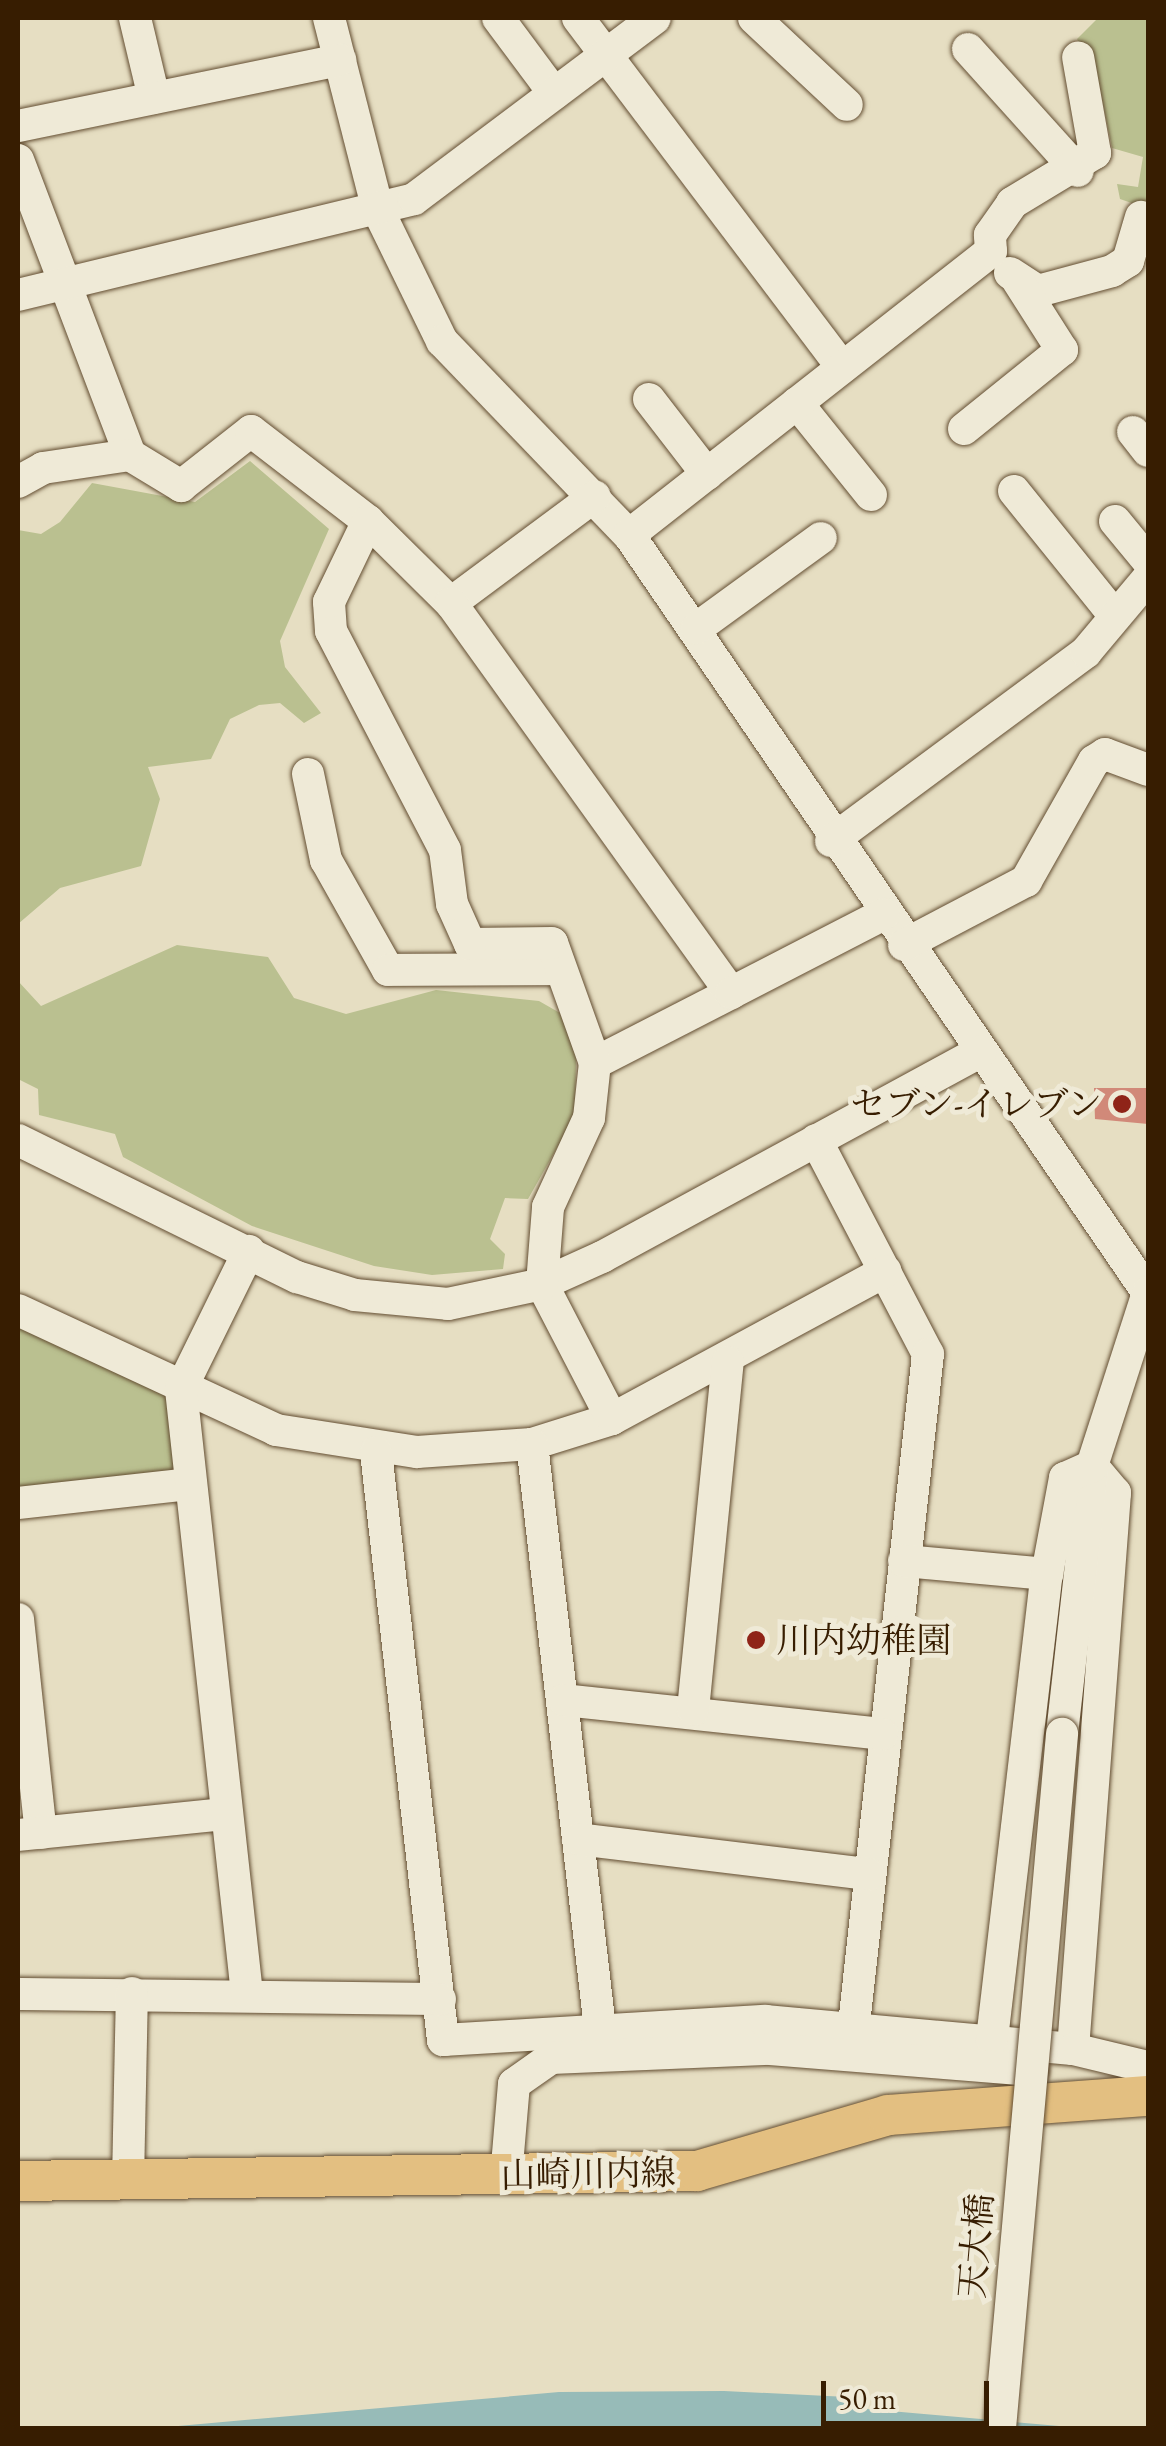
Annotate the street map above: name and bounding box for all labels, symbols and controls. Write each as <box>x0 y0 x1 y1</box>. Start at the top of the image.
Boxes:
place label: セブン-イレブン <box>847 1083 1102 1125</box>
marker: セブン-イレブン <box>1111 1093 1133 1115</box>
place label: 川内幼稚園 <box>776 1619 951 1661</box>
marker: 川内幼稚園 <box>745 1629 767 1651</box>
street label: 山崎川内線 <box>500 2151 676 2197</box>
street label: 天大橋 <box>951 2192 1001 2300</box>
scale bar <box>826 2361 994 2423</box>
text: 50 m <box>838 2379 896 2418</box>

